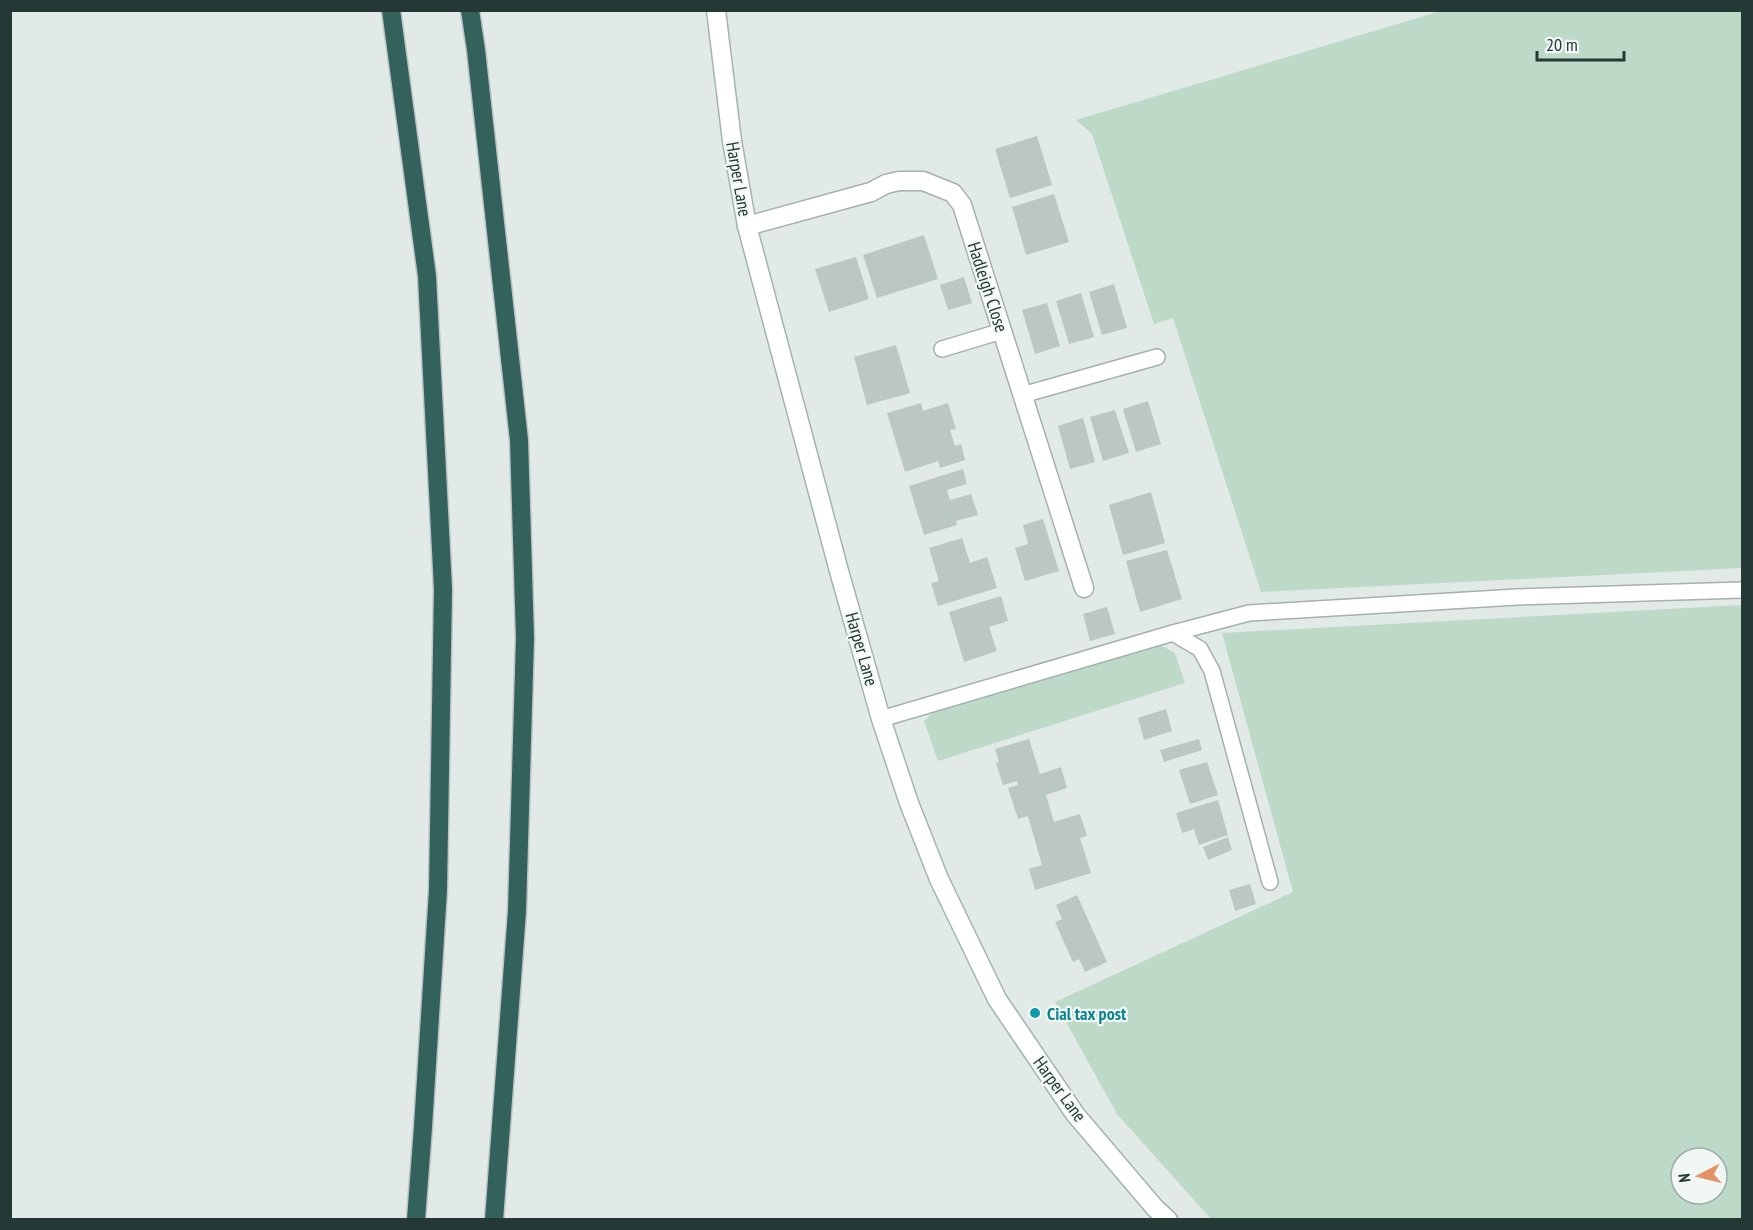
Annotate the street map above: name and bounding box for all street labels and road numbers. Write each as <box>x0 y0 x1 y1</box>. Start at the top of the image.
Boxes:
street label: Harper Lane <box>721 140 757 218</box>
street label: Hadleigh Close <box>963 239 1013 335</box>
street label: Harper Lane <box>841 610 883 688</box>
street label: Harper Lane <box>1028 1052 1092 1126</box>

